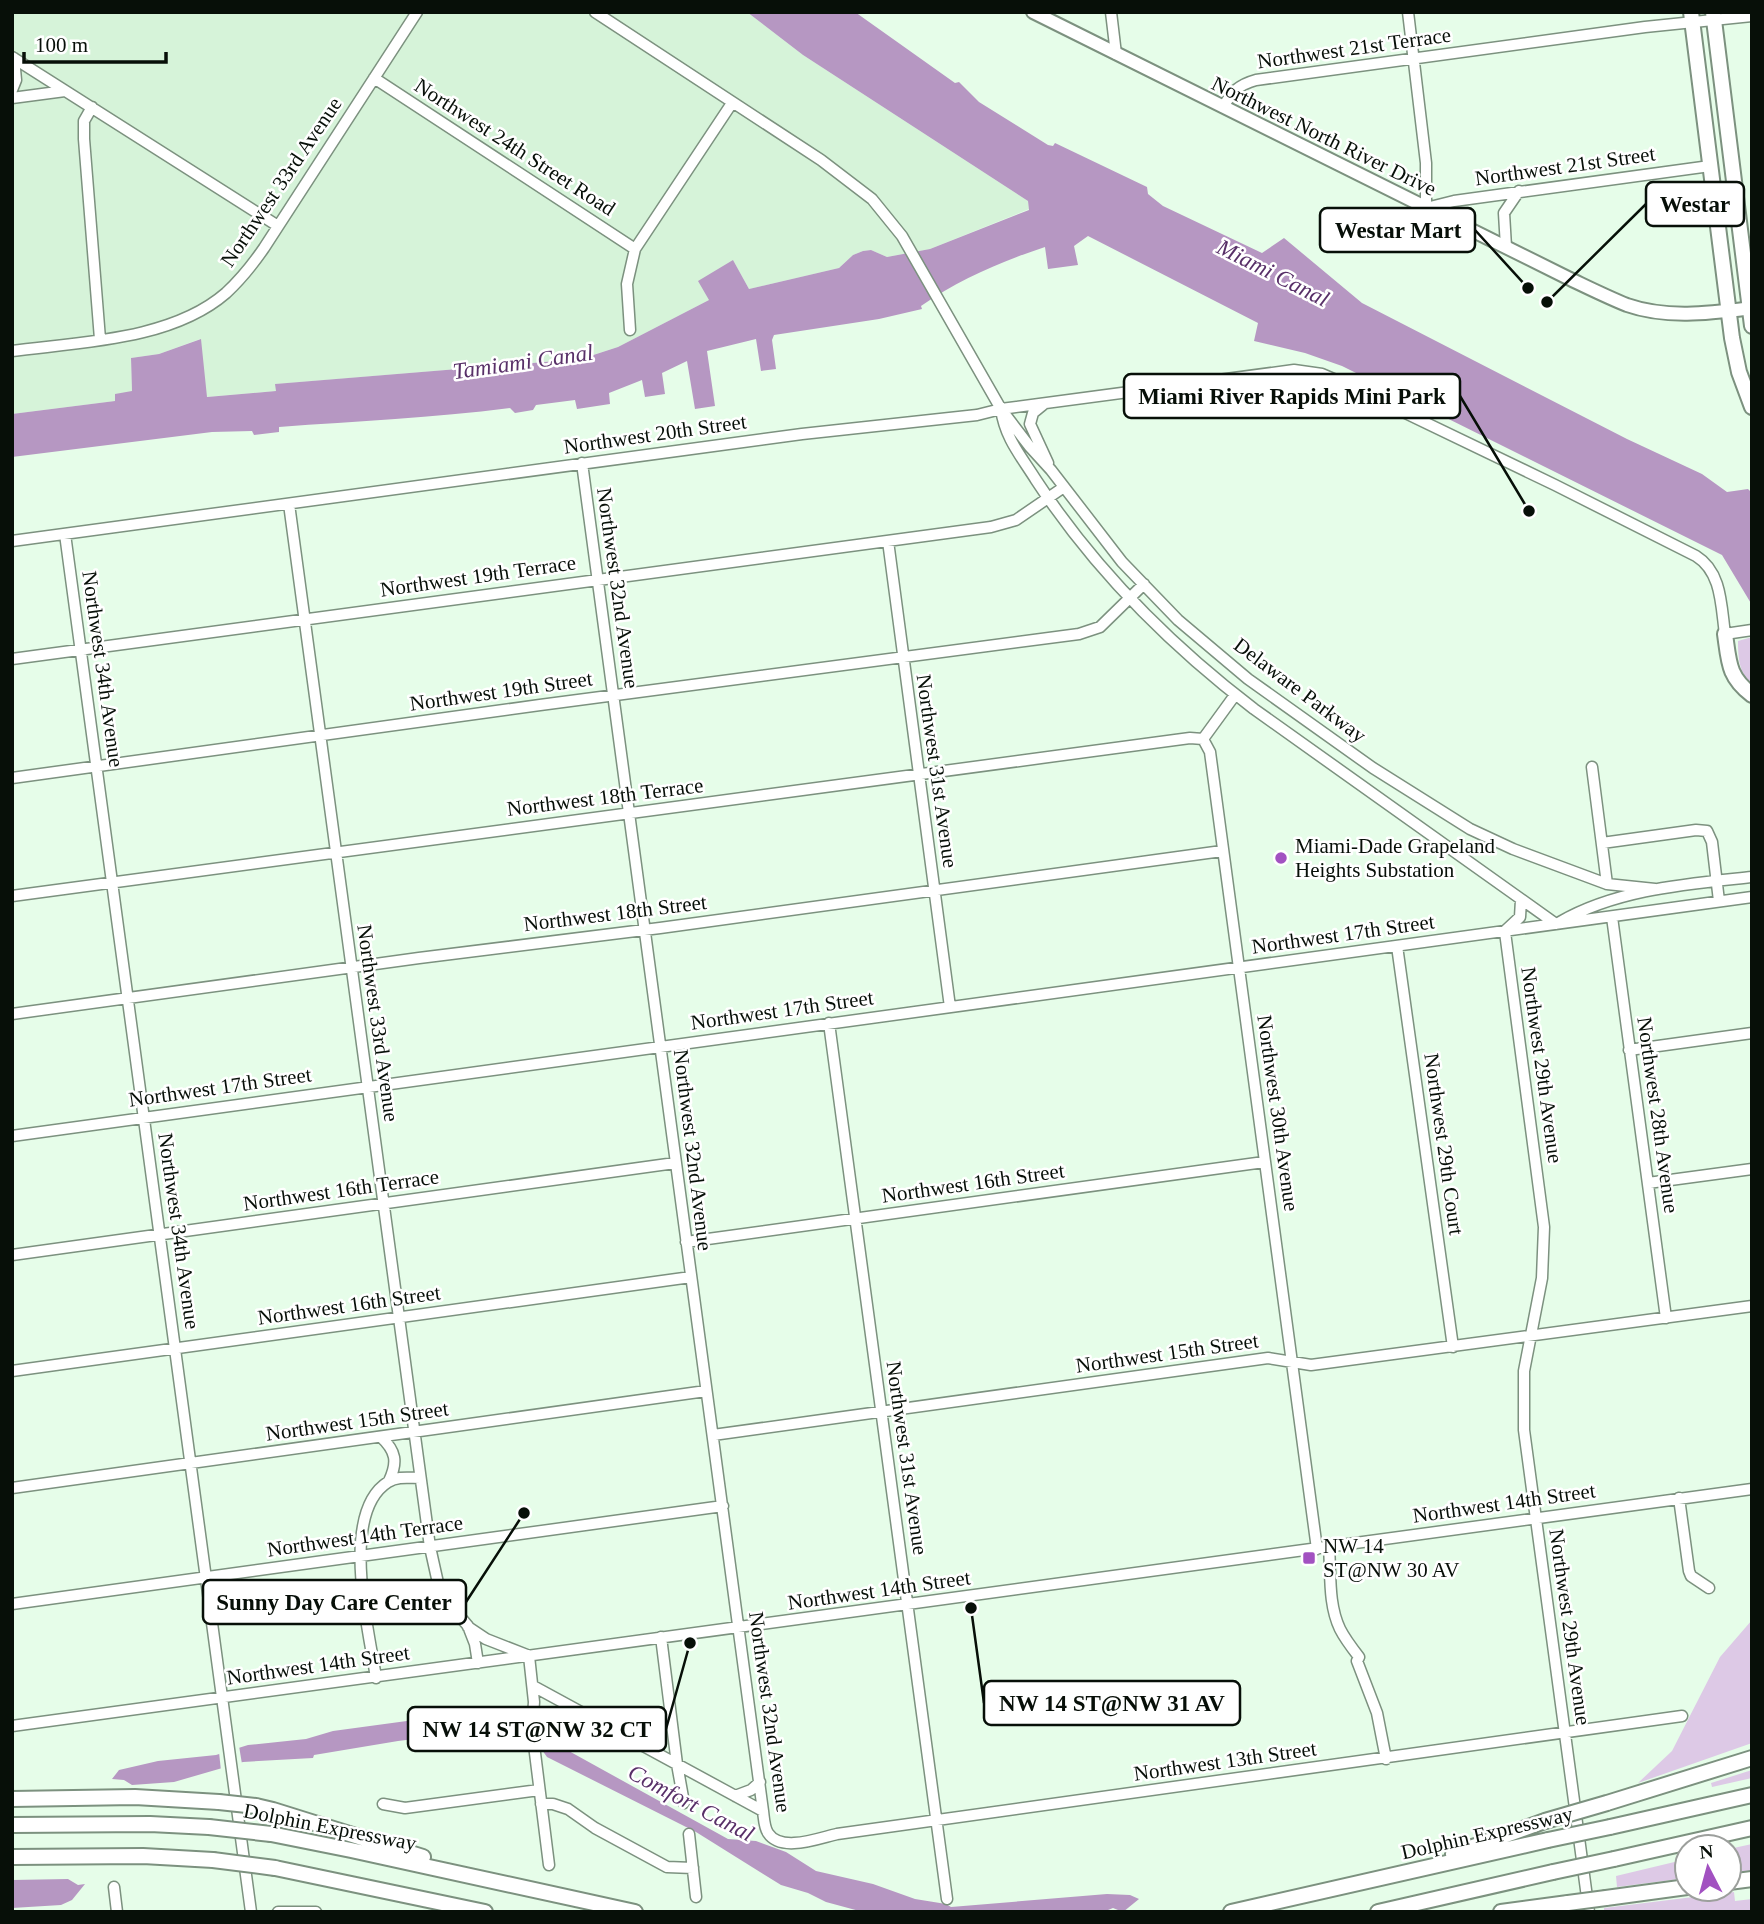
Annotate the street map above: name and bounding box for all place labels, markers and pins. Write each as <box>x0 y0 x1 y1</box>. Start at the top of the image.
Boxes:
callout: Westar <box>1646 182 1744 226</box>
callout: Westar Mart <box>1320 208 1475 252</box>
callout: Miami River Rapids Mini Park <box>1124 374 1460 418</box>
place label: Miami-Dade Grapeland Heights Substation <box>1295 834 1496 882</box>
marker: Miami-Dade Grapeland Heights Substation <box>1273 850 1289 866</box>
place label: NW 14 ST@NW 30 AV <box>1323 1534 1459 1582</box>
marker: NW 14 ST@NW 30 AV <box>1301 1550 1317 1566</box>
callout: Sunny Day Care Center <box>203 1580 466 1624</box>
callout: NW 14 ST@NW 31 AV <box>984 1681 1240 1725</box>
callout: NW 14 ST@NW 32 CT <box>408 1707 666 1751</box>

